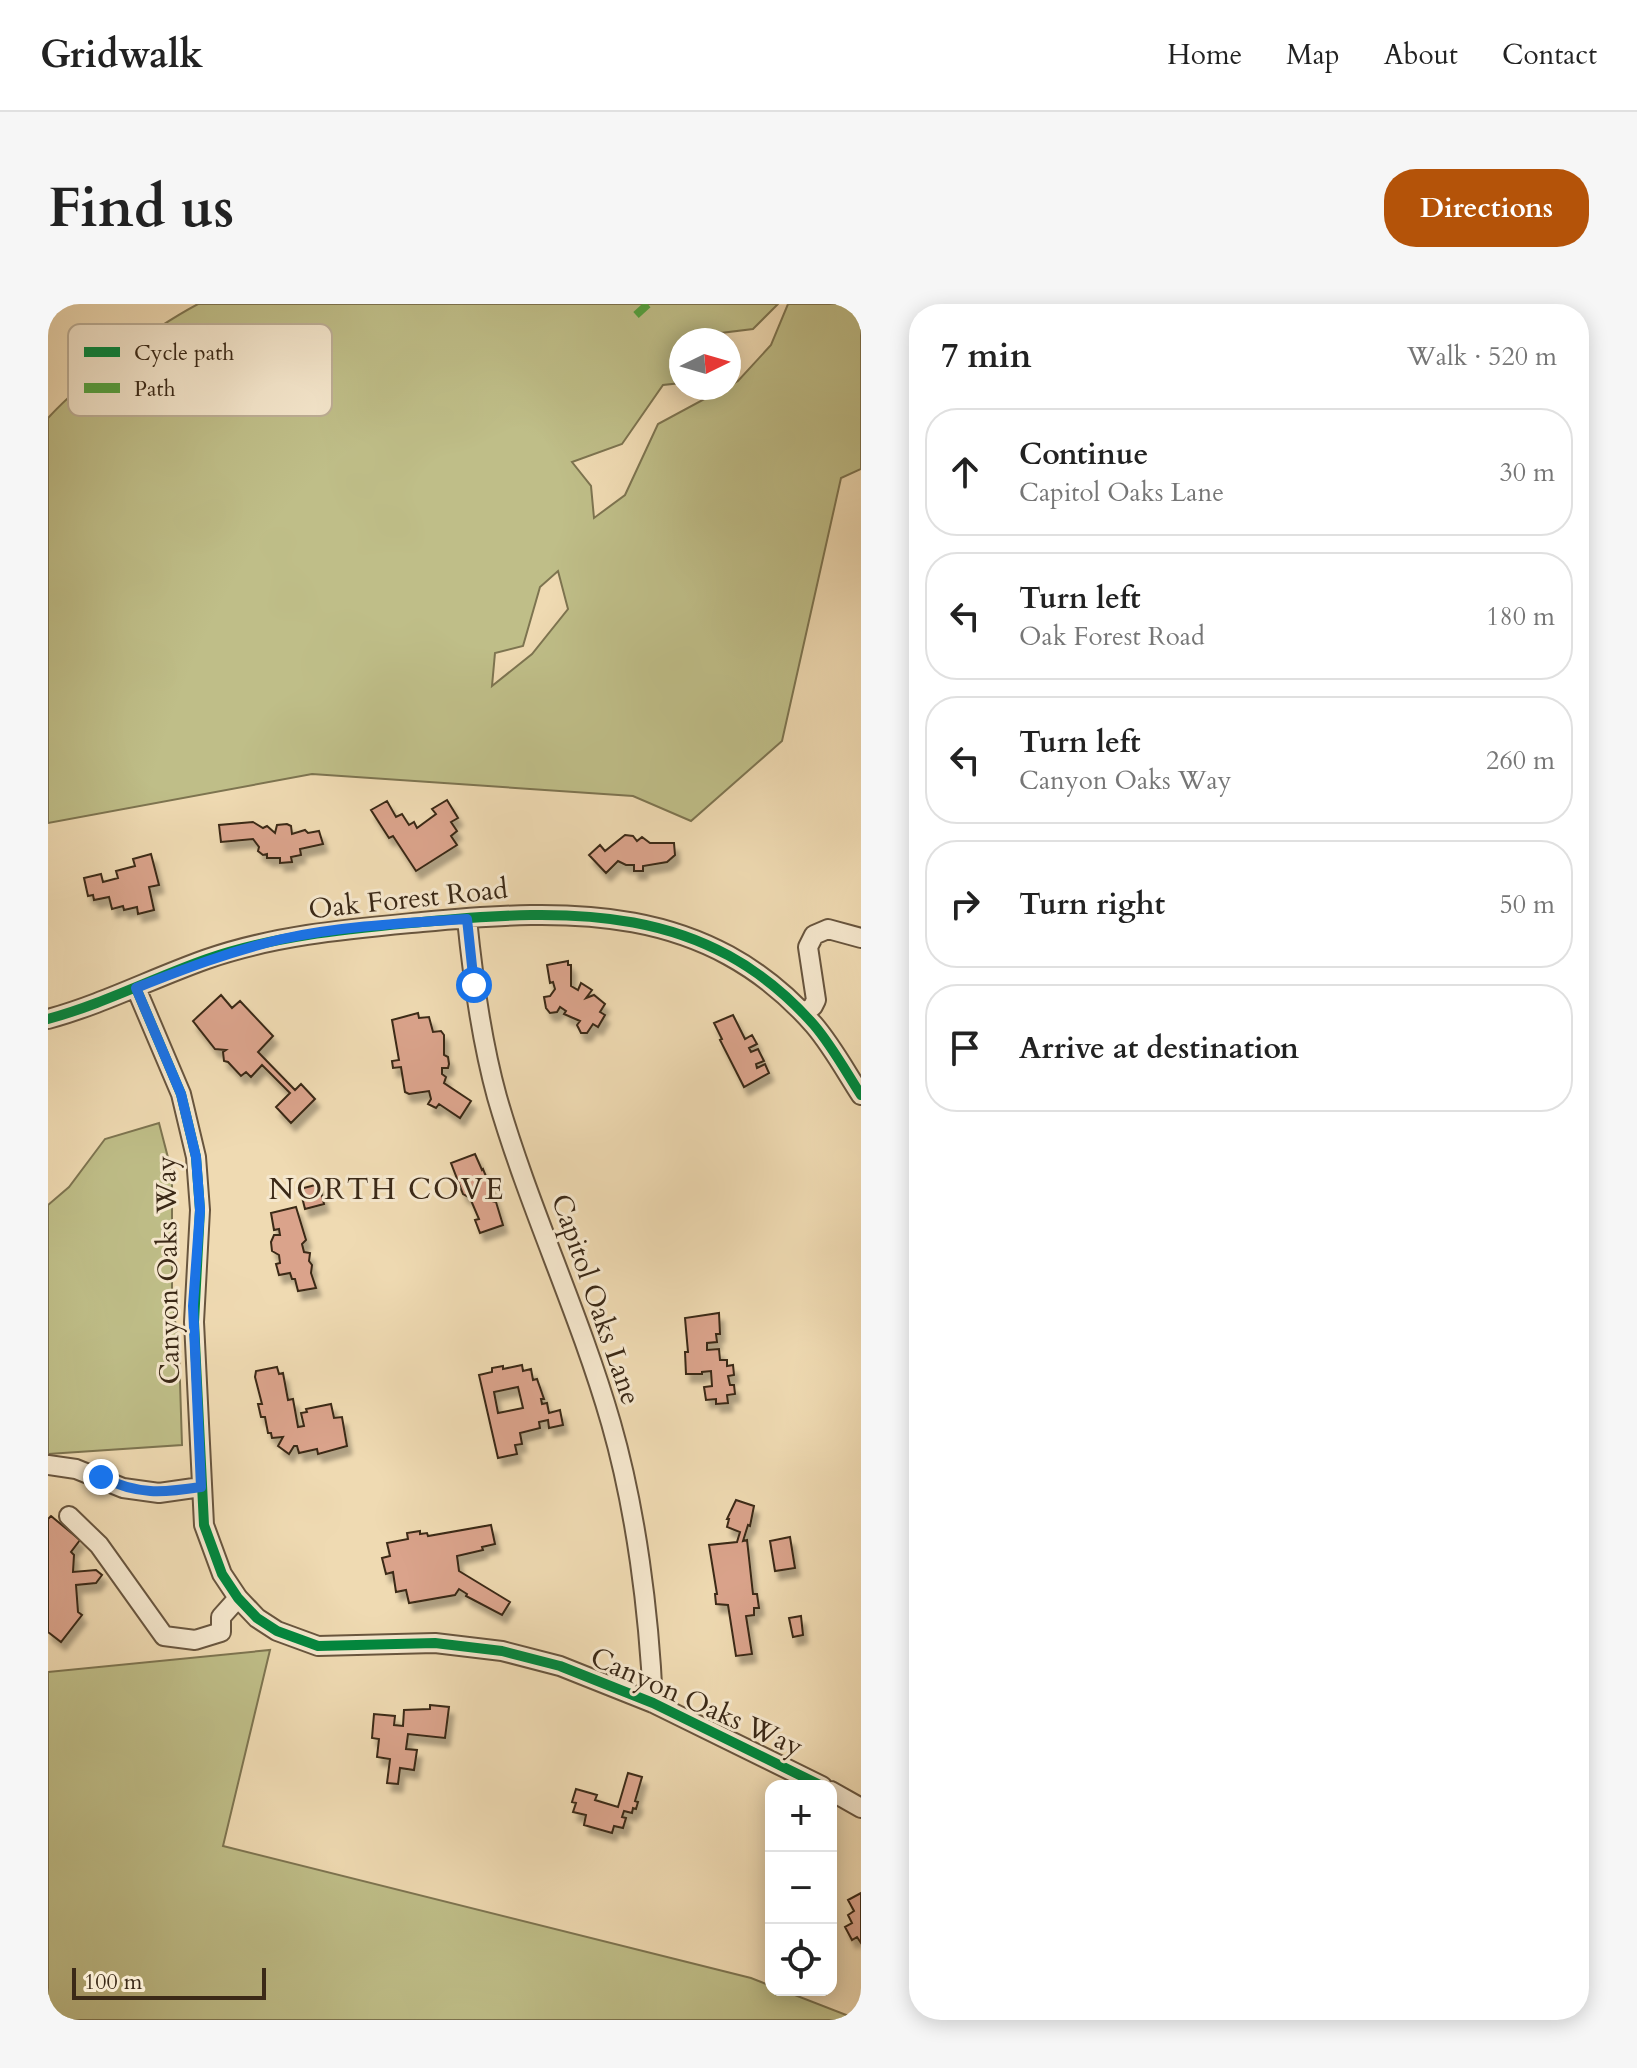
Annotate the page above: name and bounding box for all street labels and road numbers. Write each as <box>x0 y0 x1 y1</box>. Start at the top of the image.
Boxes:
street label: Oak Forest Road <box>307 870 510 928</box>
street label: Canyon Oaks Way <box>147 1155 189 1385</box>
street label: Capitol Oaks Lane <box>542 1189 650 1410</box>
street label: Canyon Oaks Way <box>584 1638 809 1766</box>

